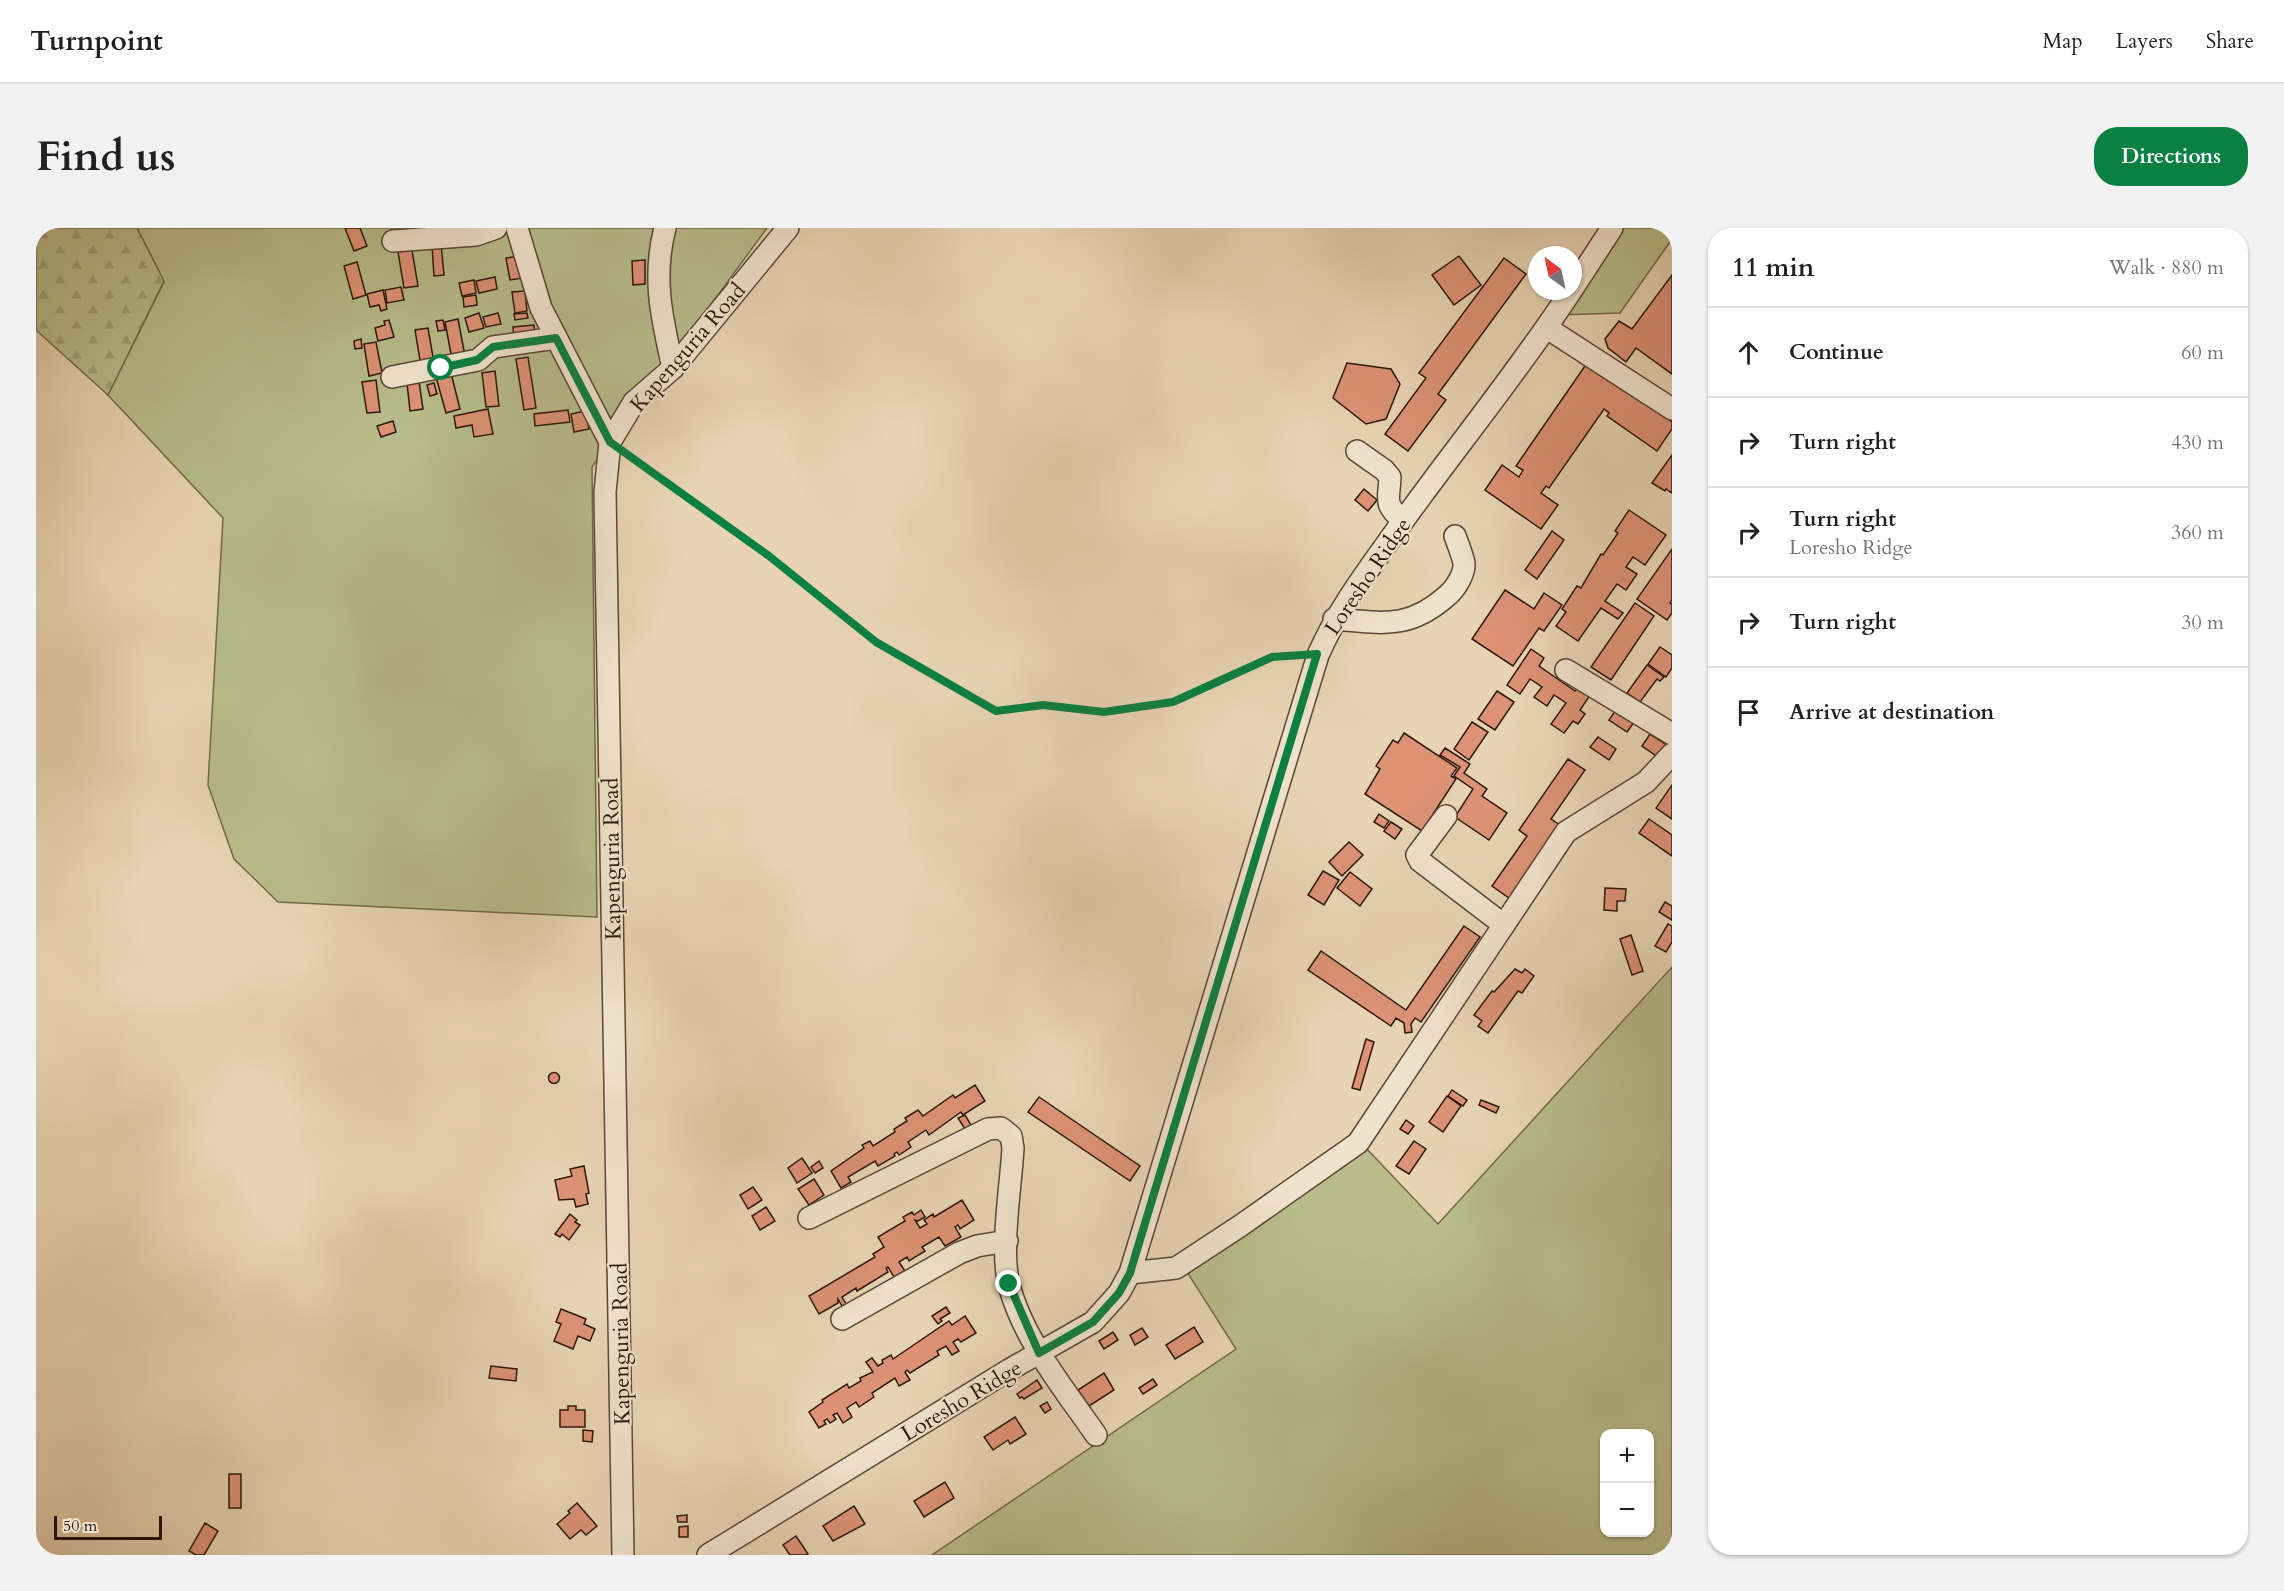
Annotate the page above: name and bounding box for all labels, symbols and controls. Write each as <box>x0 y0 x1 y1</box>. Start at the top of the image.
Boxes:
text: Turnpoint <box>30 22 163 60</box>
text: Map <box>2043 27 2083 56</box>
text: Layers <box>2116 27 2173 56</box>
text: Share <box>2206 27 2254 56</box>
button: Directions <box>2094 127 2248 186</box>
text: Find us <box>36 128 176 185</box>
north arrow <box>1528 246 1582 300</box>
text: 11 min <box>1732 250 1815 285</box>
text: Walk · 880 m <box>2109 254 2224 281</box>
street label: Kapenguria Road <box>623 276 753 419</box>
icon: ahead <box>1732 336 1765 369</box>
text: Continue <box>1789 337 1884 367</box>
text: 60 m <box>2181 339 2224 366</box>
route start <box>427 354 453 380</box>
icon: right <box>1732 426 1765 459</box>
text: Turn right <box>1789 427 1896 457</box>
text: 430 m <box>2171 429 2224 456</box>
text: Turn right <box>1789 504 1896 534</box>
street label: Loresho Ridge <box>1317 512 1418 641</box>
icon: right <box>1732 516 1765 549</box>
text: 360 m <box>2171 519 2224 546</box>
text: Loresho Ridge <box>1789 534 1913 561</box>
icon: right <box>1732 606 1765 639</box>
text: Turn right <box>1789 607 1896 637</box>
text: 30 m <box>2181 609 2224 636</box>
icon: arrive <box>1732 696 1765 729</box>
text: Arrive at destination <box>1789 697 1994 727</box>
street label: Kapenguria Road <box>596 777 628 940</box>
street label: Kapenguria Road <box>605 1262 637 1425</box>
route end <box>995 1270 1021 1296</box>
street label: Loresho Ridge <box>896 1353 1027 1449</box>
map controls <box>1600 1429 1654 1537</box>
button: + <box>1600 1429 1654 1483</box>
button: − <box>1600 1483 1654 1537</box>
scale bar <box>54 1513 162 1540</box>
text: 50 m <box>63 1515 97 1537</box>

